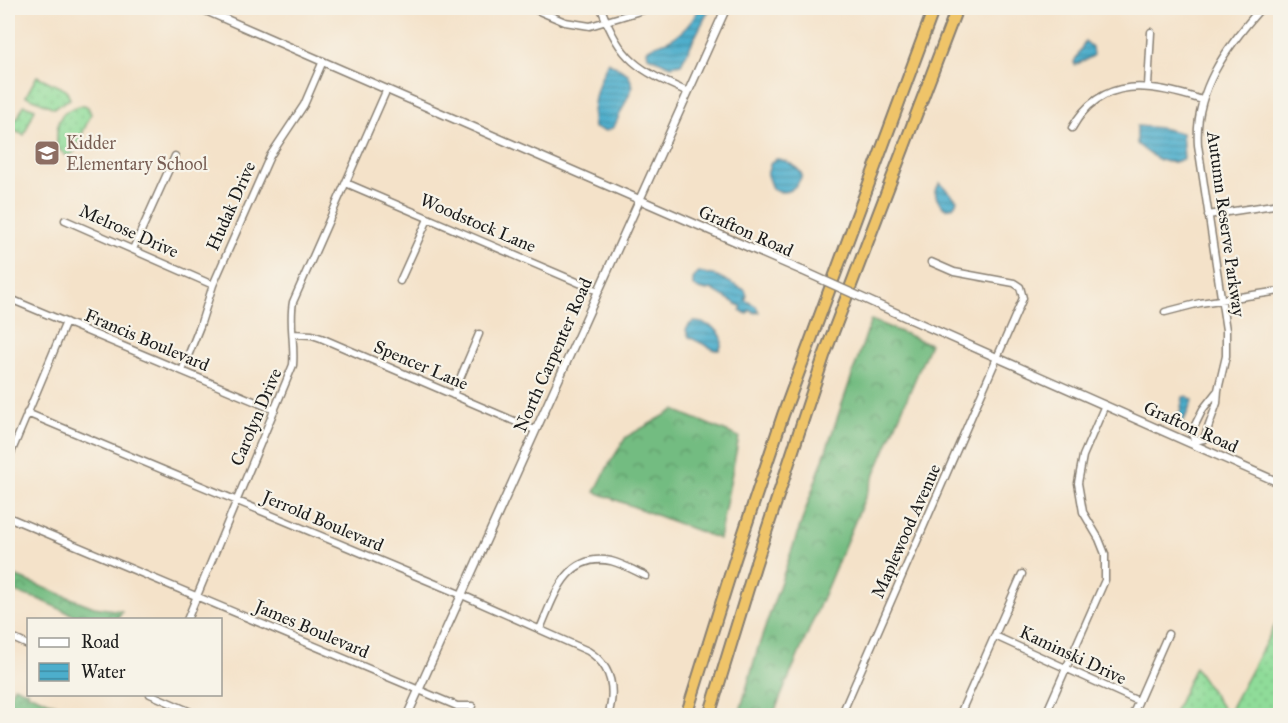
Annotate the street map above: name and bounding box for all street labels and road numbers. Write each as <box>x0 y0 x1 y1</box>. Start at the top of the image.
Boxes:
street label: Autumn Reserve Parkway <box>1202 129 1250 319</box>
street label: Hudak Drive <box>202 158 260 254</box>
street label: Woodstock Lane <box>417 189 539 257</box>
street label: Melrose Drive <box>76 199 182 263</box>
street label: Grafton Road <box>695 200 797 262</box>
street label: North Carpenter Road <box>509 274 597 436</box>
street label: Francis Boulevard <box>81 304 213 376</box>
street label: Spencer Lane <box>370 335 472 395</box>
street label: Carolyn Drive <box>226 365 286 469</box>
street label: Grafton Road <box>1140 396 1242 458</box>
street label: Maplewood Avenue <box>867 461 945 601</box>
street label: Jerrold Boulevard <box>257 485 387 557</box>
street label: James Boulevard <box>249 594 373 664</box>
street label: Kaminski Drive <box>1016 621 1130 689</box>

